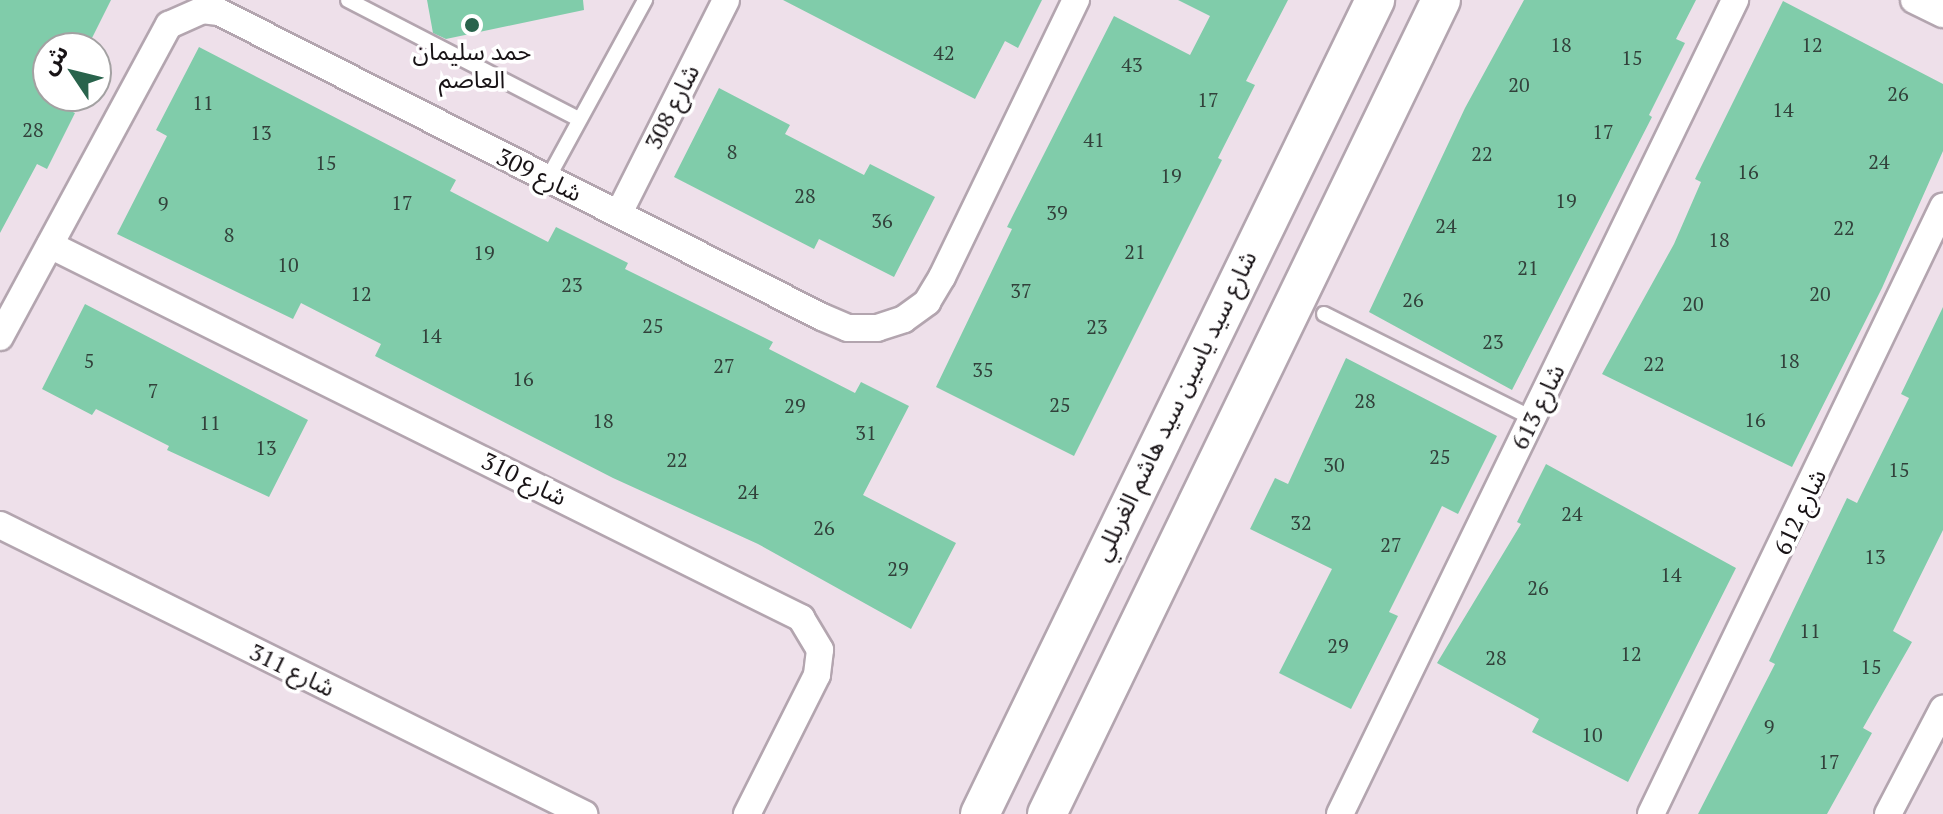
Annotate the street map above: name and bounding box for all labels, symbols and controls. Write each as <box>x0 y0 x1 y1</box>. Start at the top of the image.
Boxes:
marker: حمد سليمان العاصم <box>463 16 481 34</box>
north arrow <box>32 32 112 112</box>
house number: 18 <box>1550 32 1572 56</box>
house number: 12 <box>1801 32 1823 56</box>
text: ش <box>33 38 74 80</box>
place label: حمد سليمان العاصم <box>413 38 531 94</box>
house number: 42 <box>933 40 955 64</box>
house number: 15 <box>1621 45 1643 69</box>
house number: 43 <box>1121 52 1143 76</box>
street label: شارع 308 <box>639 60 705 154</box>
house number: 20 <box>1508 72 1530 96</box>
house number: 26 <box>1887 81 1909 105</box>
house number: 17 <box>1197 87 1219 111</box>
house number: 11 <box>192 90 214 114</box>
house number: 14 <box>1772 97 1794 121</box>
house number: 28 <box>22 117 44 141</box>
house number: 17 <box>1592 119 1614 143</box>
house number: 13 <box>250 120 272 144</box>
house number: 41 <box>1083 127 1105 151</box>
house number: 8 <box>727 139 737 163</box>
house number: 22 <box>1471 141 1493 165</box>
street label: شارع 309 <box>492 142 586 208</box>
house number: 24 <box>1868 149 1890 173</box>
house number: 15 <box>315 150 337 174</box>
house number: 16 <box>1737 159 1759 183</box>
house number: 19 <box>1160 163 1182 187</box>
house number: 28 <box>794 183 816 207</box>
house number: 19 <box>1555 188 1577 212</box>
house number: 17 <box>391 190 413 214</box>
house number: 9 <box>158 191 168 215</box>
house number: 39 <box>1046 200 1068 224</box>
house number: 36 <box>871 208 893 232</box>
house number: 24 <box>1435 213 1457 237</box>
house number: 22 <box>1833 215 1855 239</box>
house number: 8 <box>224 222 234 246</box>
house number: 18 <box>1708 227 1730 251</box>
house number: 21 <box>1124 239 1146 263</box>
house number: 19 <box>473 240 495 264</box>
street label: شارع سيد ياسين سيد هاشم الغربللي <box>1087 246 1263 566</box>
house number: 10 <box>277 252 299 276</box>
house number: 21 <box>1517 255 1539 279</box>
house number: 23 <box>561 272 583 296</box>
house number: 37 <box>1010 278 1032 302</box>
house number: 12 <box>350 281 372 305</box>
house number: 20 <box>1809 281 1831 305</box>
house number: 26 <box>1402 287 1424 311</box>
house number: 20 <box>1682 291 1704 315</box>
house number: 25 <box>642 313 664 337</box>
house number: 23 <box>1086 314 1108 338</box>
house number: 14 <box>420 323 442 347</box>
house number: 23 <box>1482 329 1504 353</box>
house number: 5 <box>84 348 94 372</box>
house number: 18 <box>1778 348 1800 372</box>
house number: 22 <box>1643 351 1665 375</box>
house number: 27 <box>713 353 735 377</box>
house number: 35 <box>972 357 994 381</box>
street label: شارع 613 <box>1505 360 1571 454</box>
house number: 16 <box>512 366 534 390</box>
house number: 7 <box>148 378 158 402</box>
house number: 28 <box>1354 388 1376 412</box>
house number: 25 <box>1049 392 1071 416</box>
house number: 29 <box>784 393 806 417</box>
house number: 16 <box>1744 407 1766 431</box>
house number: 18 <box>592 408 614 432</box>
house number: 11 <box>199 410 221 434</box>
house number: 31 <box>855 420 877 444</box>
house number: 13 <box>255 435 277 459</box>
house number: 25 <box>1429 444 1451 468</box>
street label: شارع 310 <box>477 446 571 512</box>
house number: 22 <box>666 447 688 471</box>
house number: 30 <box>1323 452 1345 476</box>
house number: 15 <box>1888 457 1910 481</box>
street label: شارع 612 <box>1768 465 1832 559</box>
house number: 24 <box>737 479 759 503</box>
house number: 24 <box>1561 501 1583 525</box>
house number: 32 <box>1290 510 1312 534</box>
house number: 26 <box>813 515 835 539</box>
house number: 27 <box>1380 532 1402 556</box>
house number: 13 <box>1864 544 1886 568</box>
house number: 29 <box>887 556 909 580</box>
house number: 14 <box>1660 562 1682 586</box>
house number: 26 <box>1527 575 1549 599</box>
house number: 11 <box>1799 618 1821 642</box>
house number: 29 <box>1327 633 1349 657</box>
street label: شارع 311 <box>245 637 339 703</box>
house number: 12 <box>1620 641 1642 665</box>
house number: 28 <box>1485 645 1507 669</box>
house number: 15 <box>1860 654 1882 678</box>
house number: 9 <box>1764 714 1774 738</box>
house number: 10 <box>1581 722 1603 746</box>
house number: 17 <box>1818 749 1840 773</box>

